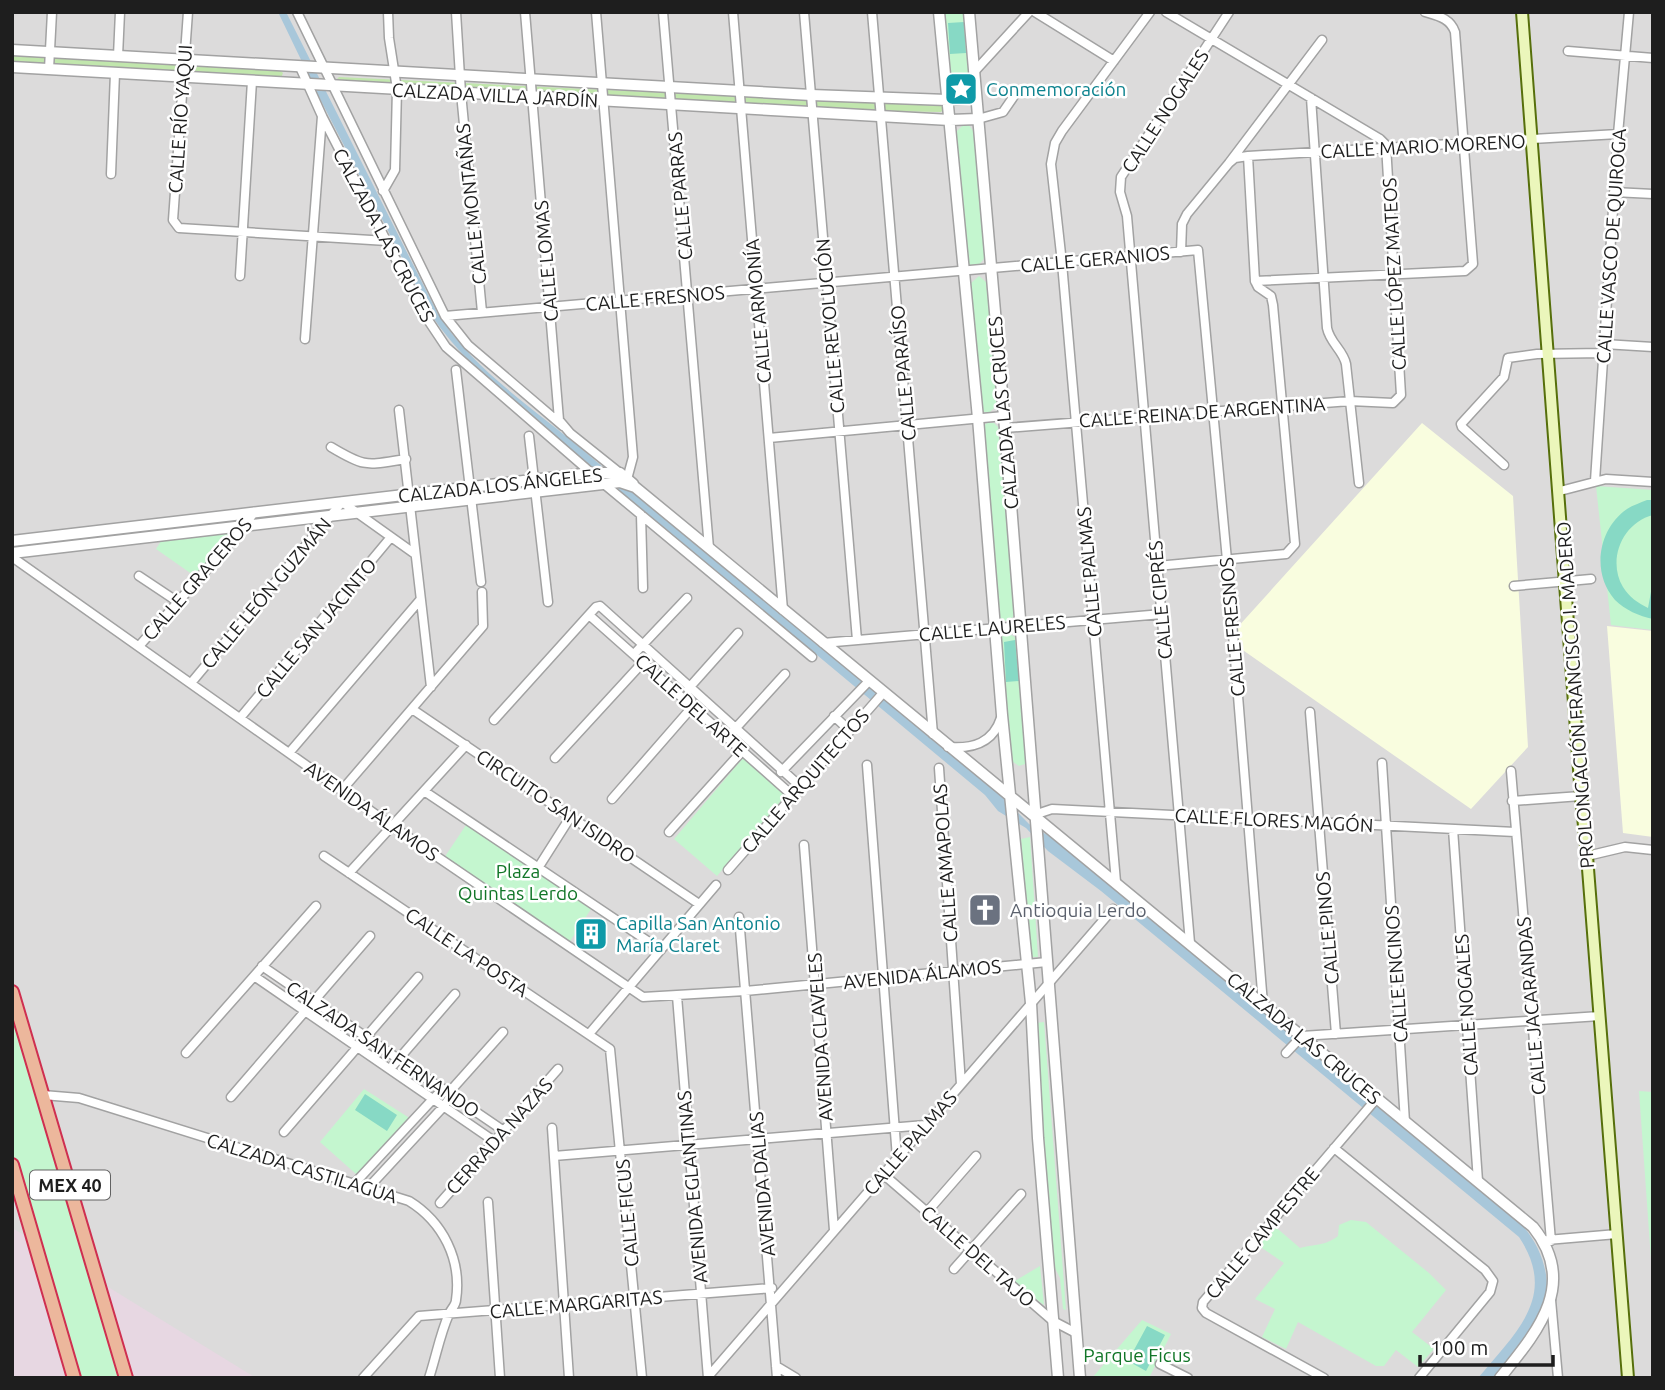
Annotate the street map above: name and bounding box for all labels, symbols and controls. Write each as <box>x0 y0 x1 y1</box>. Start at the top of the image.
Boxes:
street label: CALLE RÍO YAQUI <box>164 44 196 194</box>
street label: CALLE NOGALES <box>1117 45 1213 177</box>
place icon: Conmemoración <box>942 70 980 108</box>
place label: Conmemoración <box>986 78 1126 100</box>
street label: CALZADA VILLA JARDÍN <box>391 79 599 111</box>
street label: CALLE MONTAÑAS <box>452 122 490 286</box>
street label: CALLE VASCO DE QUIROGA <box>1592 127 1630 364</box>
street label: CALLE MARIO MORENO <box>1320 130 1526 162</box>
street label: CALLE PARRAS <box>663 131 697 261</box>
street label: CALZADA LAS CRUCES <box>329 144 439 326</box>
street label: CALLE LÓPEZ MATEOS <box>1378 177 1410 371</box>
street label: CALLE LOMAS <box>530 199 562 323</box>
street label: CALLE ARMONÍA <box>741 237 775 384</box>
street label: CALLE REVOLUCIÓN <box>811 238 849 414</box>
street label: CALLE GERANIOS <box>1019 242 1171 276</box>
street label: CALLE FRESNOS <box>585 281 725 315</box>
street label: CALLE PARAÍSO <box>886 304 920 442</box>
street label: CALZADA LAS CRUCES <box>984 316 1022 510</box>
street label: CALLE REINA DE ARGENTINA <box>1078 392 1327 432</box>
street label: CALZADA LOS ÁNGELES <box>397 463 603 507</box>
street label: CALLE PALMAS <box>1072 506 1106 638</box>
street label: CALLE GRACEROS <box>138 513 256 645</box>
street label: CALLE LEÓN GUZMÁN <box>196 513 336 673</box>
street label: PROLONGACIÓN FRANCISCO I. MADERO <box>1552 521 1598 869</box>
street label: CALLE CIPRÉS <box>1144 540 1176 660</box>
street label: CALLE SAN JACINTO <box>251 554 381 702</box>
street label: CALLE FRESNOS <box>1215 557 1249 697</box>
street label: CALLE LAURELES <box>918 611 1066 645</box>
street label: CALLE DEL ARTE <box>631 649 751 761</box>
street label: CALLE ARQUITECTOS <box>737 705 873 857</box>
street label: CIRCUITO SAN ISIDRO <box>472 745 640 867</box>
street label: AVENIDA ÁLAMOS <box>301 757 443 866</box>
street label: CALLE AMAPOLAS <box>928 783 962 943</box>
street label: CALLE FLORES MAGÓN <box>1174 804 1374 836</box>
park label: Plaza Quintas Lerdo <box>458 860 578 904</box>
street label: CALLE PINOS <box>1311 871 1343 985</box>
church icon: Antioquia Lerdo <box>966 891 1004 929</box>
place label: Antioquia Lerdo <box>1010 899 1147 921</box>
street label: CALLE LA POSTA <box>401 903 533 1002</box>
street label: CALLE ENCINOS <box>1380 904 1412 1043</box>
place label: Capilla San Antonio María Claret <box>616 912 781 956</box>
building icon: Capilla San Antonio María Claret <box>572 915 610 953</box>
street label: CALLE JACARANDAS <box>1512 916 1550 1096</box>
street label: CALLE NOGALES <box>1450 933 1482 1077</box>
street label: AVENIDA CLAVELES <box>803 952 837 1122</box>
street label: AVENIDA ÁLAMOS <box>842 955 1002 993</box>
street label: CALZADA LAS CRUCES <box>1223 967 1385 1109</box>
street label: CALZADA SAN FERNANDO <box>282 976 484 1122</box>
street label: CERRADA NAZAS <box>441 1073 557 1199</box>
street label: CALLE PALMAS <box>859 1087 961 1199</box>
street label: AVENIDA EGLANTINAS <box>673 1090 711 1284</box>
street label: AVENIDA DALIAS <box>745 1111 779 1257</box>
street label: CALZADA CASTILAGUA <box>204 1129 401 1208</box>
street label: CALLE FICUS <box>611 1158 643 1268</box>
street label: CALLE CAMPESTRE <box>1201 1163 1323 1303</box>
road number: MEX 40 <box>30 1170 110 1200</box>
street label: CALLE DEL TAJO <box>917 1201 1039 1311</box>
street label: CALLE MARGARITAS <box>489 1285 663 1323</box>
scale bar <box>1420 1324 1553 1368</box>
text: 100 m <box>1430 1335 1488 1359</box>
park label: Parque Ficus <box>1083 1344 1191 1366</box>

